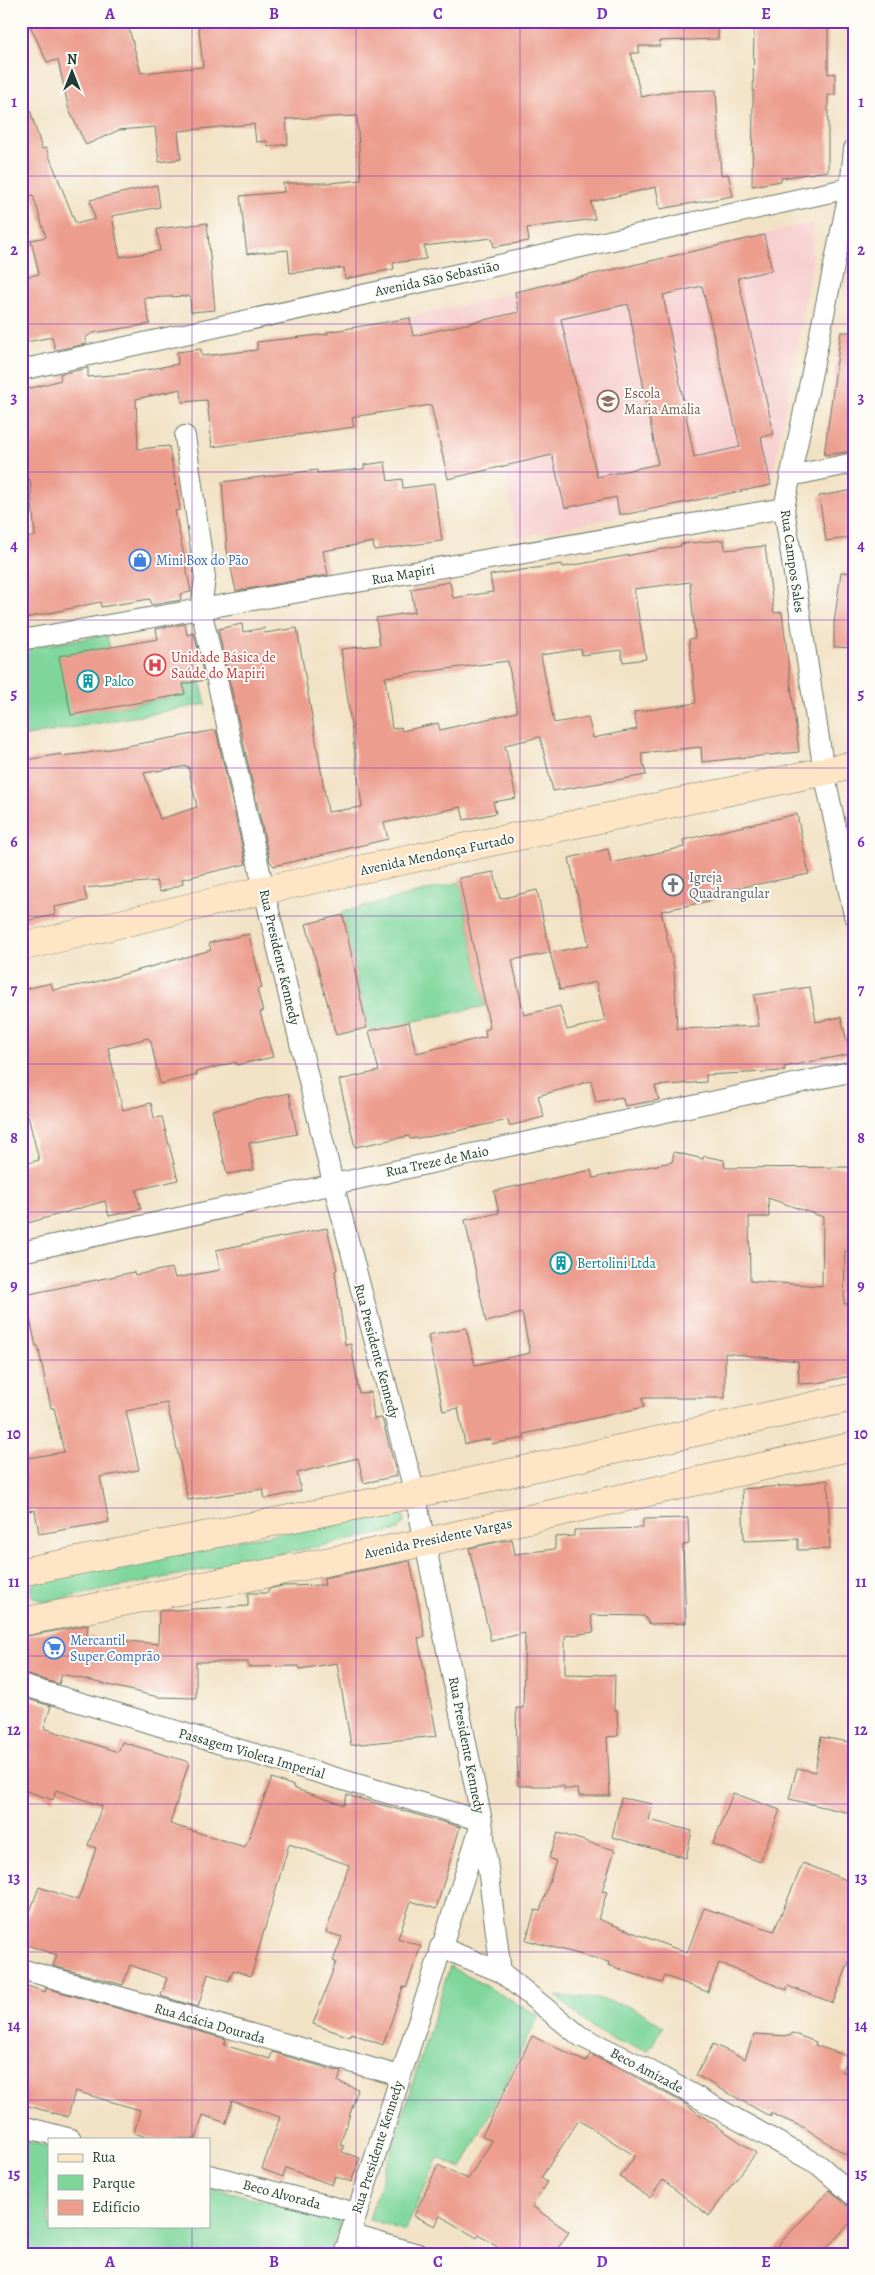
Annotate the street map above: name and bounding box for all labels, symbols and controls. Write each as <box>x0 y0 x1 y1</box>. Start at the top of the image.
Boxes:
text: A <box>104 3 116 25</box>
text: B <box>269 3 279 25</box>
text: C <box>433 3 443 25</box>
text: D <box>596 3 608 25</box>
text: E <box>761 3 771 25</box>
north arrow <box>48 48 98 98</box>
text: N <box>67 50 77 69</box>
text: 1 <box>11 91 17 113</box>
text: 1 <box>858 91 864 113</box>
text: 2 <box>10 239 18 261</box>
text: 2 <box>857 239 865 261</box>
street label: Avenida São Sebastião <box>372 256 501 301</box>
place label: Escola Maria Amália <box>624 384 701 419</box>
text: 3 <box>11 387 18 409</box>
text: 3 <box>858 387 865 409</box>
school or university icon: Escola Maria Amália <box>596 389 620 413</box>
street label: Rua Campos Sales <box>776 508 809 614</box>
text: 4 <box>10 535 18 557</box>
text: 4 <box>857 535 865 557</box>
shop icon: Mini Box do Pão <box>128 548 152 572</box>
place label: Mini Box do Pão <box>156 551 249 570</box>
street label: Rua Mapiri <box>370 560 436 589</box>
place label: Unidade Básica de Saúde do Mapiri <box>171 648 276 683</box>
hospital icon: Unidade Básica de Saúde do Mapiri <box>143 653 167 677</box>
building icon: Palco <box>76 669 100 693</box>
place label: Palco <box>104 672 134 691</box>
text: 5 <box>11 683 18 705</box>
text: 5 <box>858 683 865 705</box>
street label: Avenida Mendonça Furtado <box>357 829 516 880</box>
text: 6 <box>10 831 18 853</box>
text: 6 <box>857 831 865 853</box>
place label: Igreja Quadrangular <box>689 868 770 903</box>
church icon: Igreja Quadrangular <box>661 873 685 897</box>
street label: Rua Presidente Kennedy <box>255 887 305 1028</box>
text: 7 <box>11 979 18 1001</box>
text: 7 <box>858 979 865 1001</box>
text: 8 <box>10 1127 18 1149</box>
text: 8 <box>857 1127 865 1149</box>
street label: Rua Treze de Maio <box>384 1141 490 1182</box>
building icon: Bertolini Ltda <box>549 1251 573 1275</box>
place label: Bertolini Ltda <box>577 1254 656 1273</box>
text: 9 <box>10 1275 18 1297</box>
text: 9 <box>857 1275 865 1297</box>
street label: Rua Presidente Kennedy <box>349 1282 404 1421</box>
text: 10 <box>7 1423 21 1445</box>
text: 10 <box>854 1423 868 1445</box>
street label: Avenida Presidente Vargas <box>361 1514 514 1564</box>
text: 11 <box>8 1571 20 1593</box>
text: 11 <box>855 1571 867 1593</box>
place label: Mercantil Super Comprão <box>70 1631 160 1666</box>
supermarket icon: Mercantil Super Comprão <box>42 1636 66 1660</box>
street label: Rua Presidente Kennedy <box>444 1675 489 1816</box>
text: 12 <box>7 1719 21 1741</box>
text: 12 <box>854 1719 868 1741</box>
street label: Passagem Violeta Imperial <box>176 1723 328 1784</box>
text: 13 <box>8 1867 20 1889</box>
text: 13 <box>855 1867 867 1889</box>
street label: Rua Acácia Dourada <box>152 1999 268 2049</box>
text: 14 <box>7 2015 21 2037</box>
text: 14 <box>854 2015 868 2037</box>
street label: Beco Amizade <box>607 2043 687 2098</box>
street label: Rua Presidente Kennedy <box>347 2077 408 2216</box>
legend <box>48 2138 210 2228</box>
text: Rua <box>92 2147 116 2167</box>
text: 15 <box>8 2163 20 2185</box>
text: 15 <box>855 2163 867 2185</box>
text: Parque <box>92 2173 135 2193</box>
street label: Beco Alvorada <box>241 2175 323 2214</box>
text: Edifício <box>92 2197 140 2217</box>
text: A <box>104 2251 116 2273</box>
text: B <box>269 2251 279 2273</box>
text: C <box>433 2251 443 2273</box>
text: D <box>596 2251 608 2273</box>
text: E <box>761 2251 771 2273</box>

